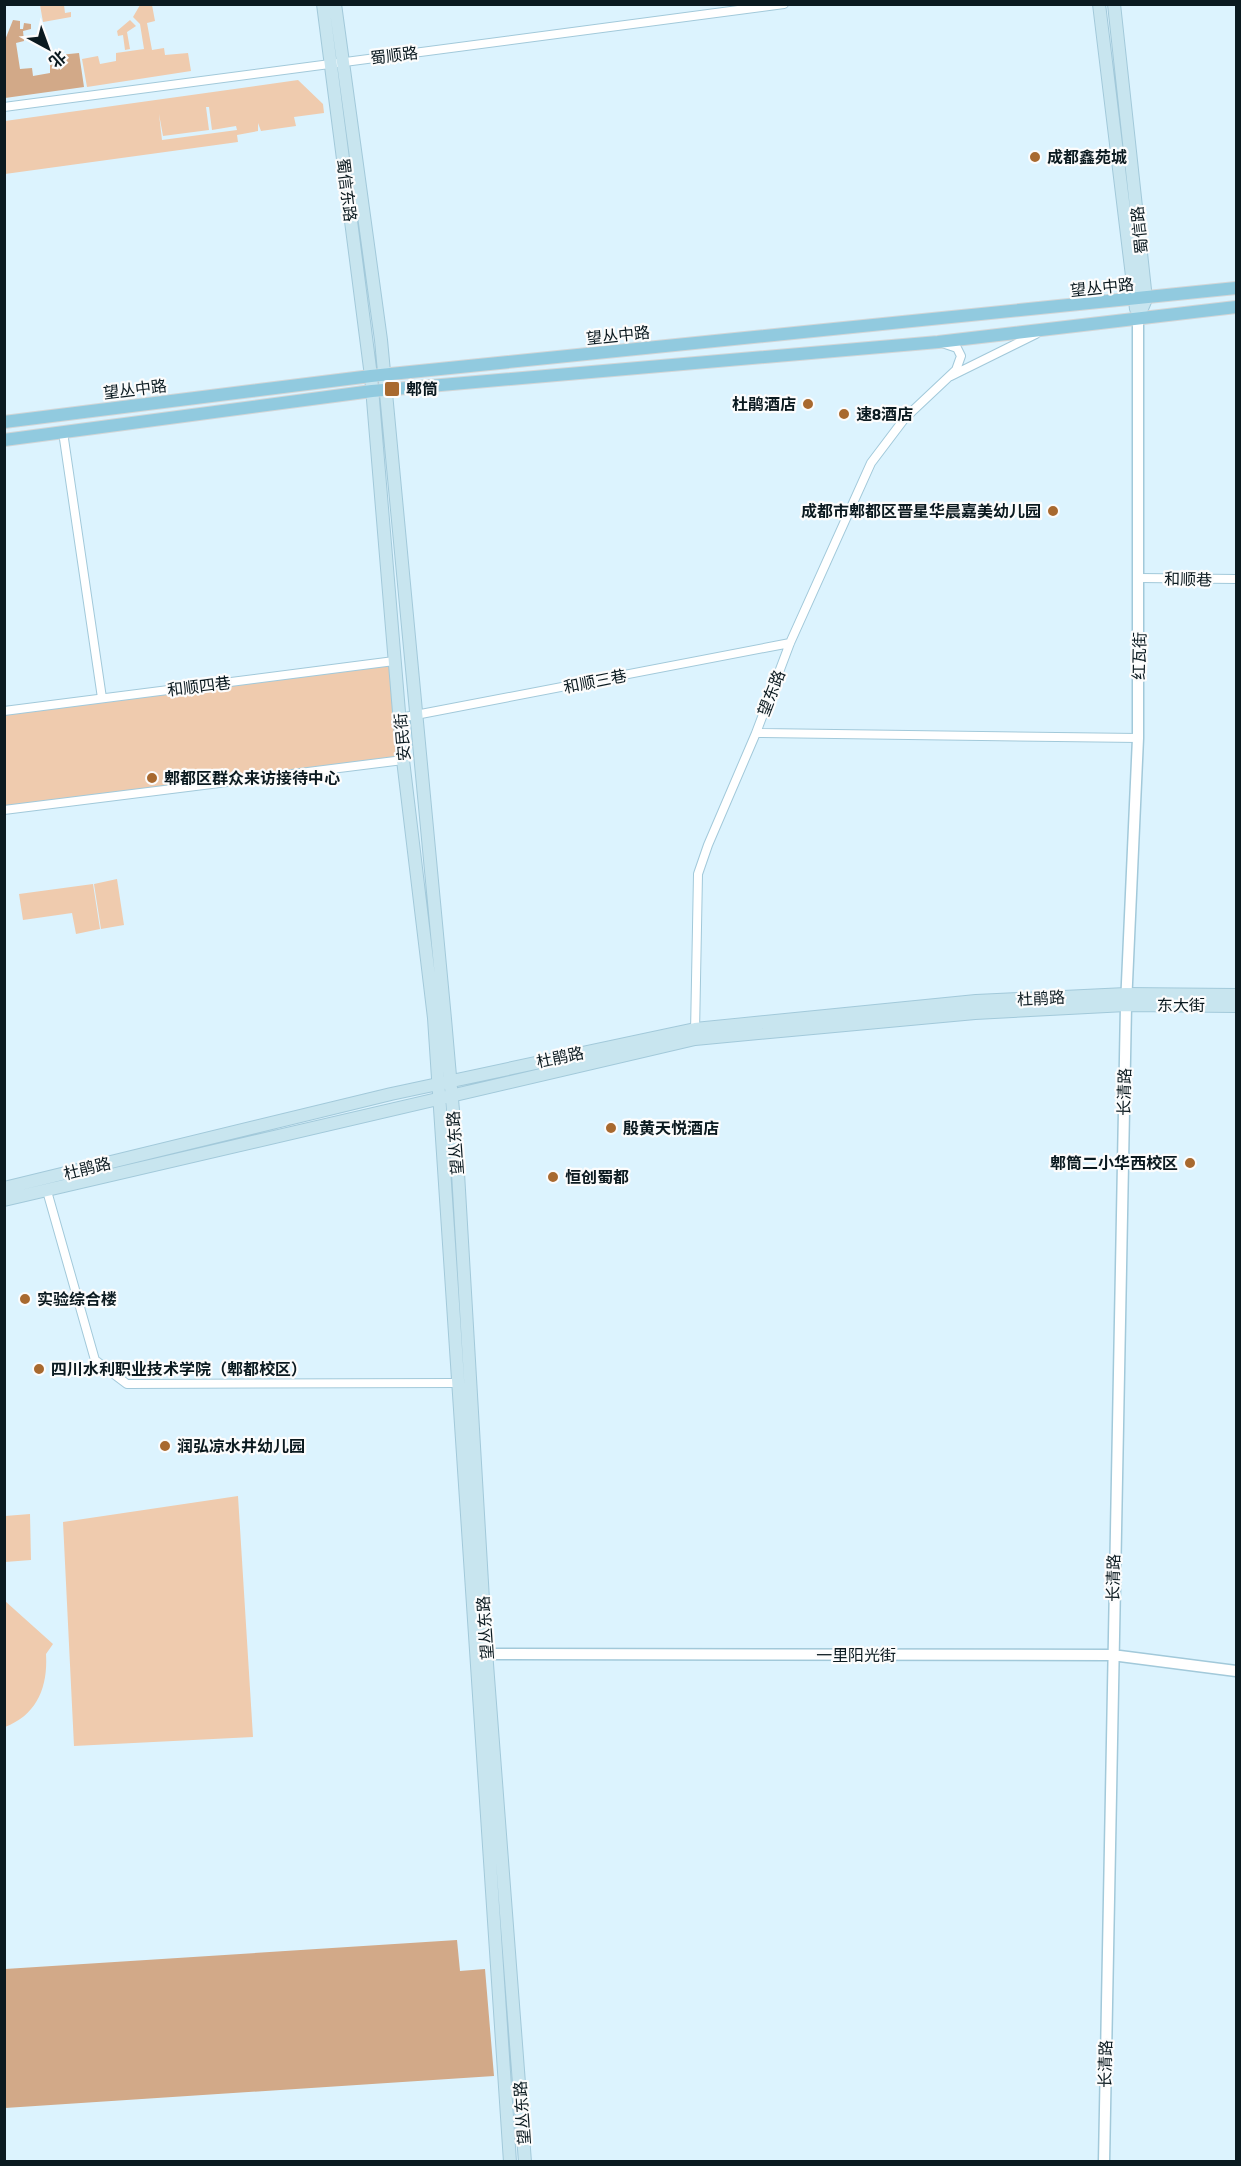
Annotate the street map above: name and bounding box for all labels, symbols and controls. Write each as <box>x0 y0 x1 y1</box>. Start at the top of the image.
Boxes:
north arrow <box>18 18 78 78</box>
street label: 蜀顺路 <box>369 40 419 70</box>
text: 北 <box>44 45 72 74</box>
place label: 成都鑫苑城 <box>1047 145 1127 169</box>
marker: 成都鑫苑城 <box>1028 150 1042 164</box>
street label: 蜀信东路 <box>331 157 363 223</box>
street label: 蜀信路 <box>1125 205 1153 255</box>
street label: 望丛中路 <box>1069 272 1135 302</box>
street label: 望丛中路 <box>585 320 651 350</box>
street label: 望丛中路 <box>102 373 168 405</box>
place label: 郫筒 <box>406 377 438 401</box>
marker: 郫筒 <box>383 380 401 398</box>
place label: 杜鹃酒店 <box>732 392 796 416</box>
marker: 杜鹃酒店 <box>801 397 815 411</box>
place label: 速8酒店 <box>856 402 913 426</box>
marker: 速8酒店 <box>837 407 851 421</box>
place label: 成都市郫都区晋星华晨嘉美幼儿园 <box>801 499 1041 523</box>
marker: 成都市郫都区晋星华晨嘉美幼儿园 <box>1046 504 1060 518</box>
street label: 和顺巷 <box>1164 567 1212 591</box>
street label: 红瓦街 <box>1127 632 1151 680</box>
street label: 和顺三巷 <box>561 663 629 699</box>
street label: 望东路 <box>751 666 791 720</box>
street label: 和顺四巷 <box>166 670 232 702</box>
street label: 安民街 <box>388 712 416 762</box>
place label: 郫都区群众来访接待中心 <box>164 766 340 790</box>
marker: 郫都区群众来访接待中心 <box>145 771 159 785</box>
street label: 杜鹃路 <box>1016 985 1066 1011</box>
street label: 东大街 <box>1157 993 1205 1017</box>
street label: 杜鹃路 <box>534 1040 586 1074</box>
street label: 长清路 <box>1112 1068 1136 1116</box>
street label: 望丛东路 <box>441 1110 469 1176</box>
place label: 殷黄天悦酒店 <box>623 1116 719 1140</box>
marker: 殷黄天悦酒店 <box>604 1121 618 1135</box>
street label: 杜鹃路 <box>61 1151 113 1185</box>
place label: 郫筒二小华西校区 <box>1050 1151 1178 1175</box>
marker: 郫筒二小华西校区 <box>1183 1156 1197 1170</box>
place label: 恒创蜀都 <box>565 1165 629 1189</box>
marker: 恒创蜀都 <box>546 1170 560 1184</box>
place label: 实验综合楼 <box>37 1287 117 1311</box>
marker: 实验综合楼 <box>18 1292 32 1306</box>
place label: 四川水利职业技术学院（郫都校区） <box>51 1357 307 1381</box>
marker: 四川水利职业技术学院（郫都校区） <box>32 1362 46 1376</box>
place label: 润弘凉水井幼儿园 <box>177 1434 305 1458</box>
marker: 润弘凉水井幼儿园 <box>158 1439 172 1453</box>
street label: 长清路 <box>1101 1554 1125 1602</box>
street label: 望丛东路 <box>471 1595 499 1661</box>
street label: 一里阳光街 <box>816 1643 896 1667</box>
street label: 长清路 <box>1093 2040 1117 2088</box>
street label: 望丛东路 <box>508 2080 536 2146</box>

